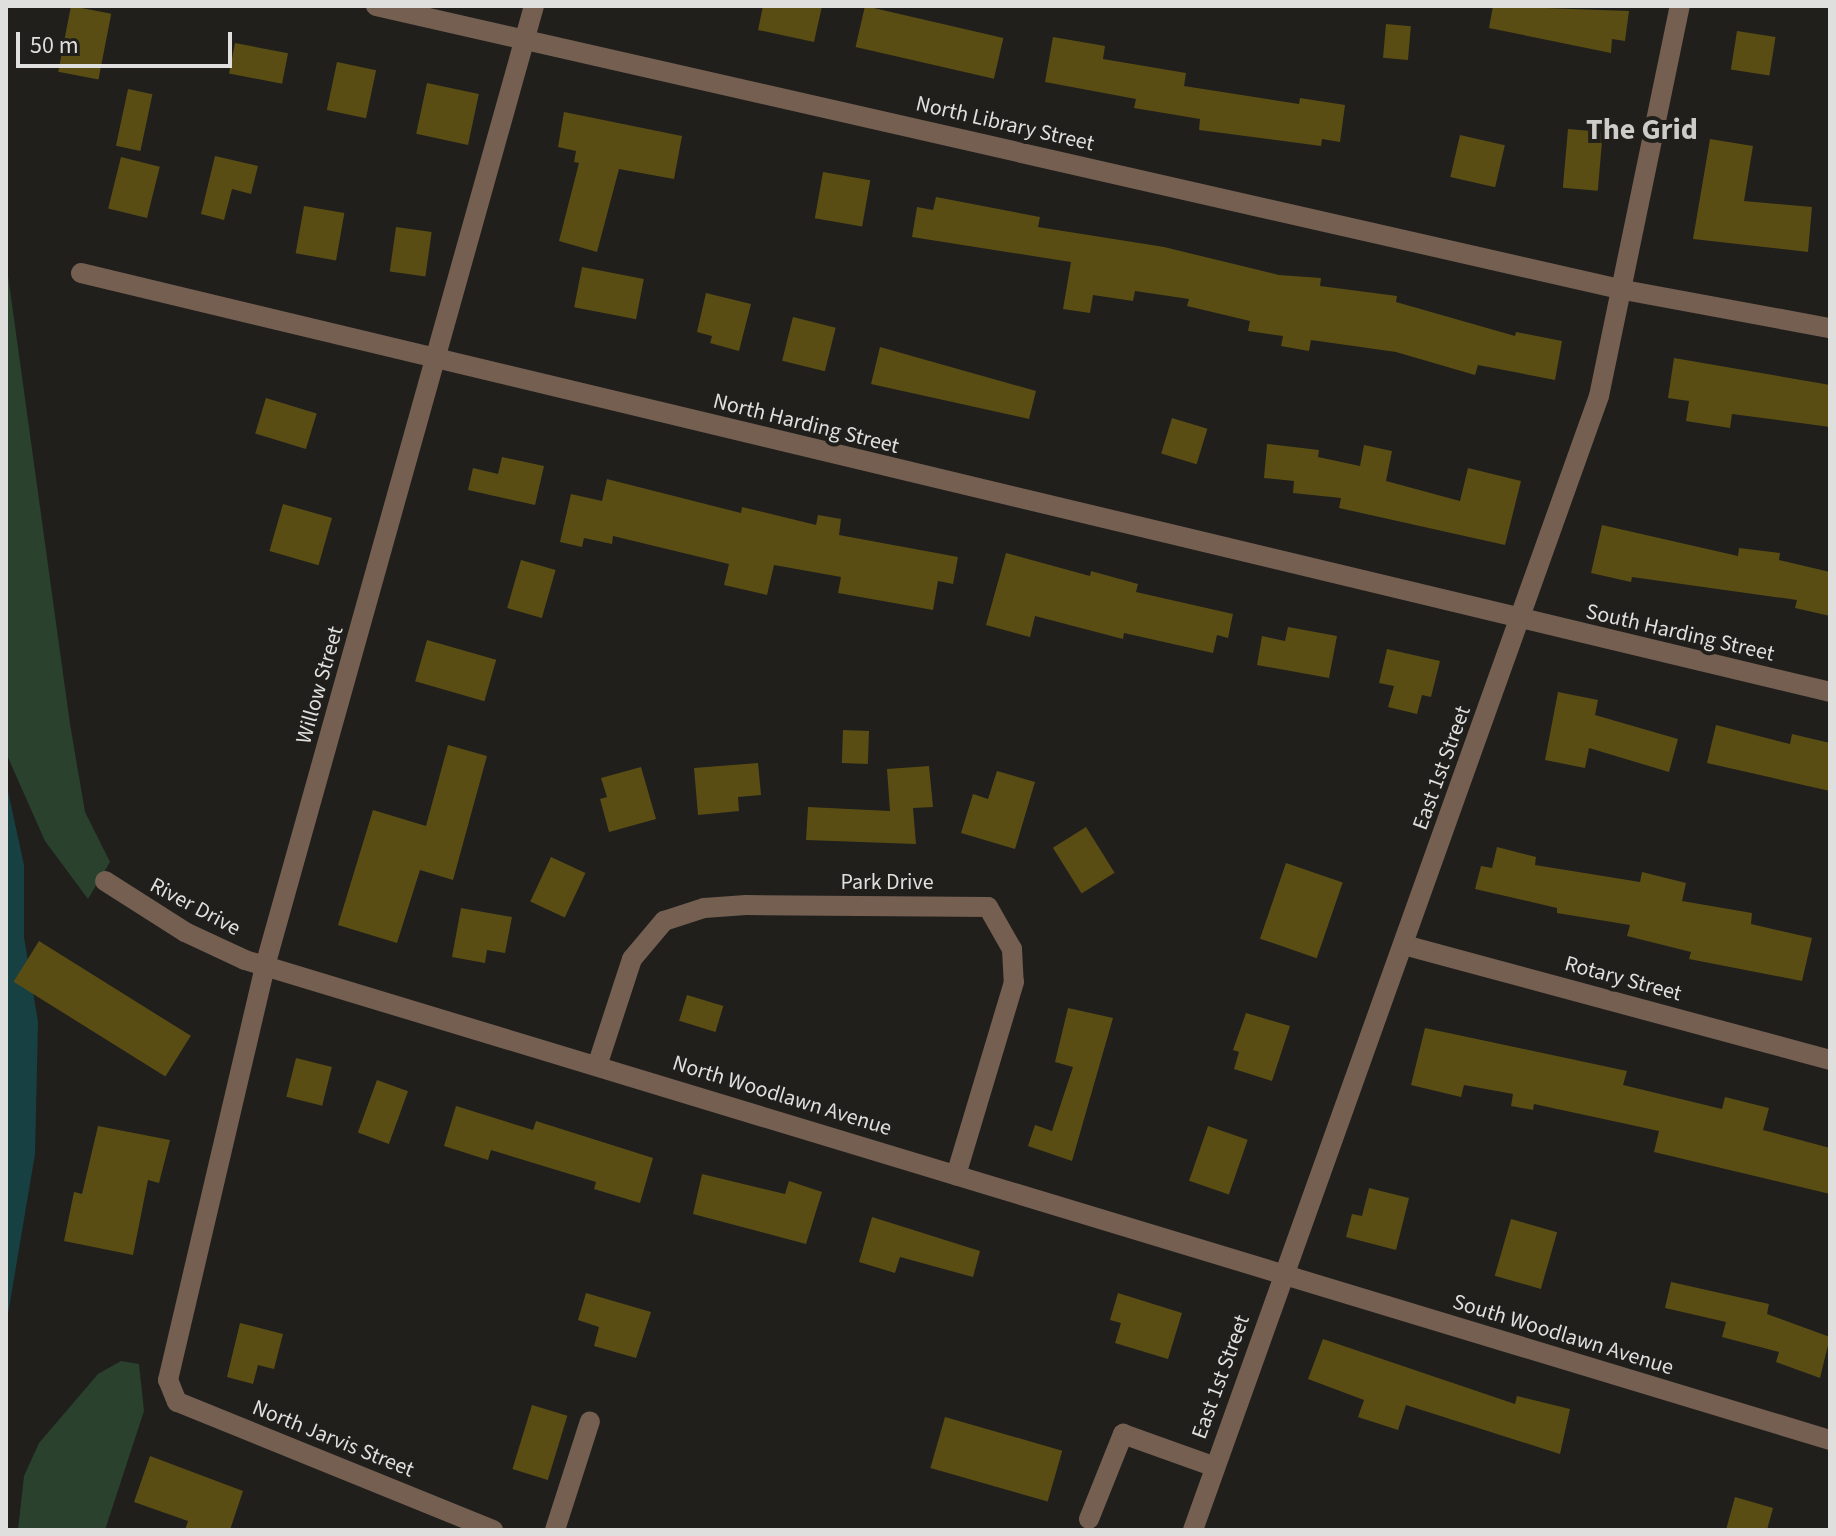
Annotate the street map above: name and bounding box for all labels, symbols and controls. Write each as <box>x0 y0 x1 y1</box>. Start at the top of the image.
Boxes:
scale bar <box>20 16 236 66</box>
text: 50 m <box>30 28 79 63</box>
street label: North Library Street <box>913 91 1097 157</box>
district label: The Grid <box>1586 112 1698 148</box>
street label: North Harding Street <box>710 388 902 460</box>
street label: South Harding Street <box>1583 598 1777 668</box>
street label: Willow Street <box>291 623 349 747</box>
street label: East 1st Street <box>1407 702 1477 834</box>
street label: Park Drive <box>840 870 934 896</box>
street label: River Drive <box>145 872 245 942</box>
street label: Rotary Street <box>1562 951 1684 1007</box>
street label: North Woodlawn Avenue <box>669 1050 895 1142</box>
street label: South Woodlawn Avenue <box>1449 1289 1677 1381</box>
street label: East 1st Street <box>1186 1311 1256 1443</box>
street label: North Jarvis Street <box>248 1395 418 1483</box>

